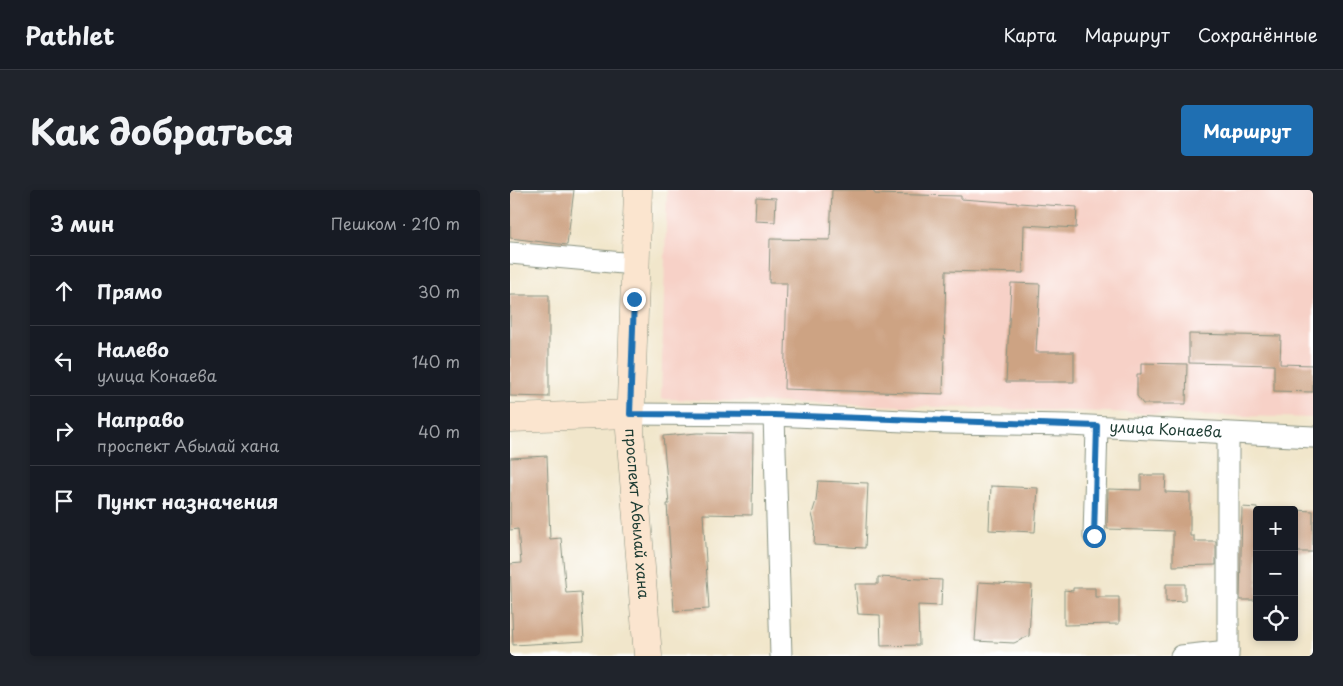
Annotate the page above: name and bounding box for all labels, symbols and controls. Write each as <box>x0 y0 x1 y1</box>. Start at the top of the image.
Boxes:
text: Pathlet <box>25 17 115 53</box>
text: Карта <box>1004 21 1056 48</box>
text: Маршрут <box>1084 21 1170 48</box>
text: Сохранённые <box>1198 21 1318 48</box>
text: Как добраться <box>30 104 294 157</box>
button: Маршрут <box>1181 105 1313 156</box>
text: 3 мин <box>50 207 114 239</box>
text: Пешком · 210 m <box>331 211 460 235</box>
icon: ahead <box>50 277 78 305</box>
text: Прямо <box>97 277 162 305</box>
text: 30 m <box>418 279 460 303</box>
route end <box>623 288 646 311</box>
text: Налево <box>97 335 169 363</box>
icon: left <box>50 347 78 375</box>
text: 140 m <box>412 349 460 373</box>
text: улица Конаева <box>97 363 217 387</box>
text: Направо <box>97 405 184 433</box>
street label: улица Конаева <box>1109 414 1223 443</box>
icon: right <box>50 417 78 445</box>
text: 40 m <box>418 419 460 443</box>
street label: проспект Абылай хана <box>620 427 656 600</box>
text: проспект Абылай хана <box>97 433 279 457</box>
icon: arrive <box>50 487 78 515</box>
text: Пункт назначения <box>97 487 278 515</box>
map controls <box>1253 506 1298 641</box>
button: + <box>1253 506 1298 551</box>
route start <box>1083 525 1106 548</box>
button: − <box>1253 551 1298 596</box>
button: locate <box>1253 596 1298 641</box>

